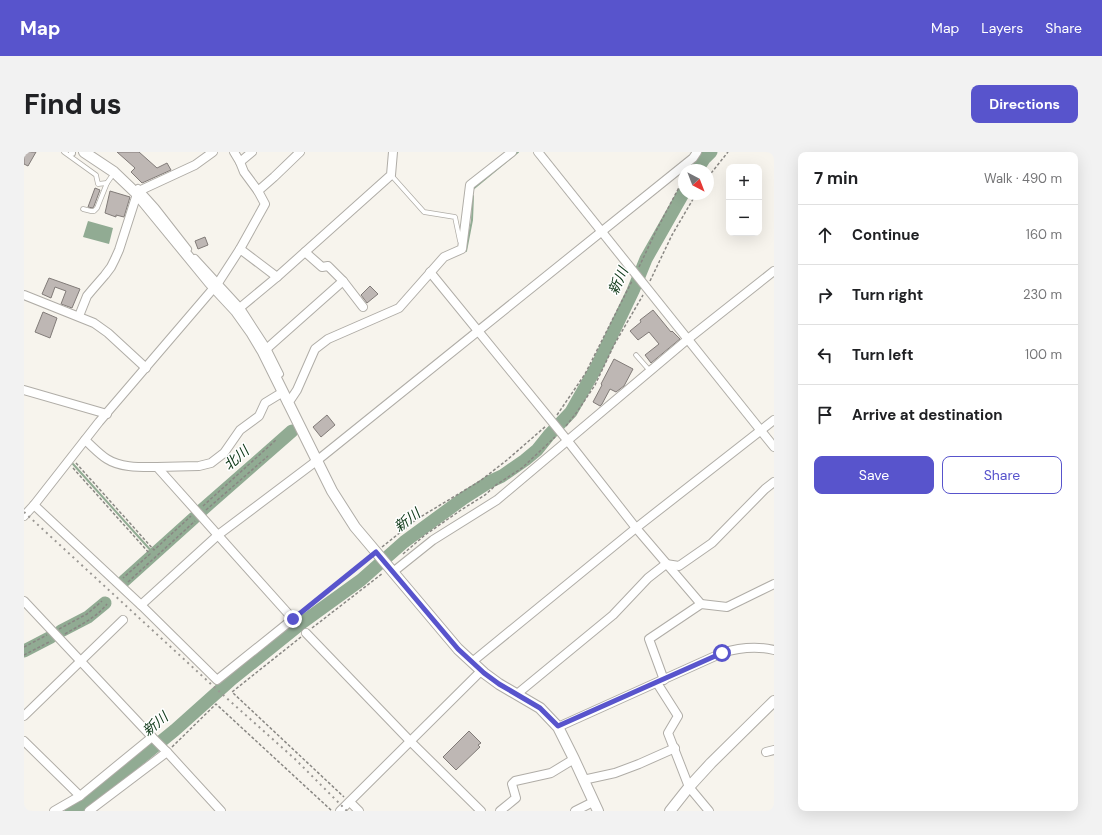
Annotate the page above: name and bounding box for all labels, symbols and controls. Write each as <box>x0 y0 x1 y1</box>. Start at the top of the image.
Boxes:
text: Map <box>20 16 60 41</box>
text: Map <box>931 19 959 37</box>
text: Layers <box>981 19 1023 37</box>
text: Share <box>1045 19 1082 37</box>
button: Directions <box>971 85 1078 123</box>
text: Find us <box>24 86 122 123</box>
north arrow <box>678 164 714 200</box>
map controls <box>726 164 762 236</box>
button: + <box>726 164 762 200</box>
text: 7 min <box>814 167 858 189</box>
text: Walk · 490 m <box>984 170 1062 187</box>
button: − <box>726 200 762 236</box>
icon: ahead <box>814 224 836 246</box>
text: Continue <box>852 225 920 245</box>
text: 160 m <box>1026 226 1062 243</box>
water label: 新川 <box>604 263 633 297</box>
icon: right <box>814 284 836 306</box>
text: Turn right <box>852 285 923 305</box>
text: 230 m <box>1023 286 1062 303</box>
icon: left <box>814 344 836 366</box>
text: Turn left <box>852 345 913 365</box>
text: 100 m <box>1025 346 1062 363</box>
icon: arrive <box>814 404 836 426</box>
text: Arrive at destination <box>852 405 1003 425</box>
water label: 北川 <box>220 441 254 474</box>
button: Save <box>814 456 934 494</box>
button: Share <box>942 456 1062 494</box>
water label: 新川 <box>390 503 425 536</box>
route end <box>284 610 302 628</box>
route start <box>713 644 731 662</box>
water label: 新川 <box>138 707 173 740</box>

